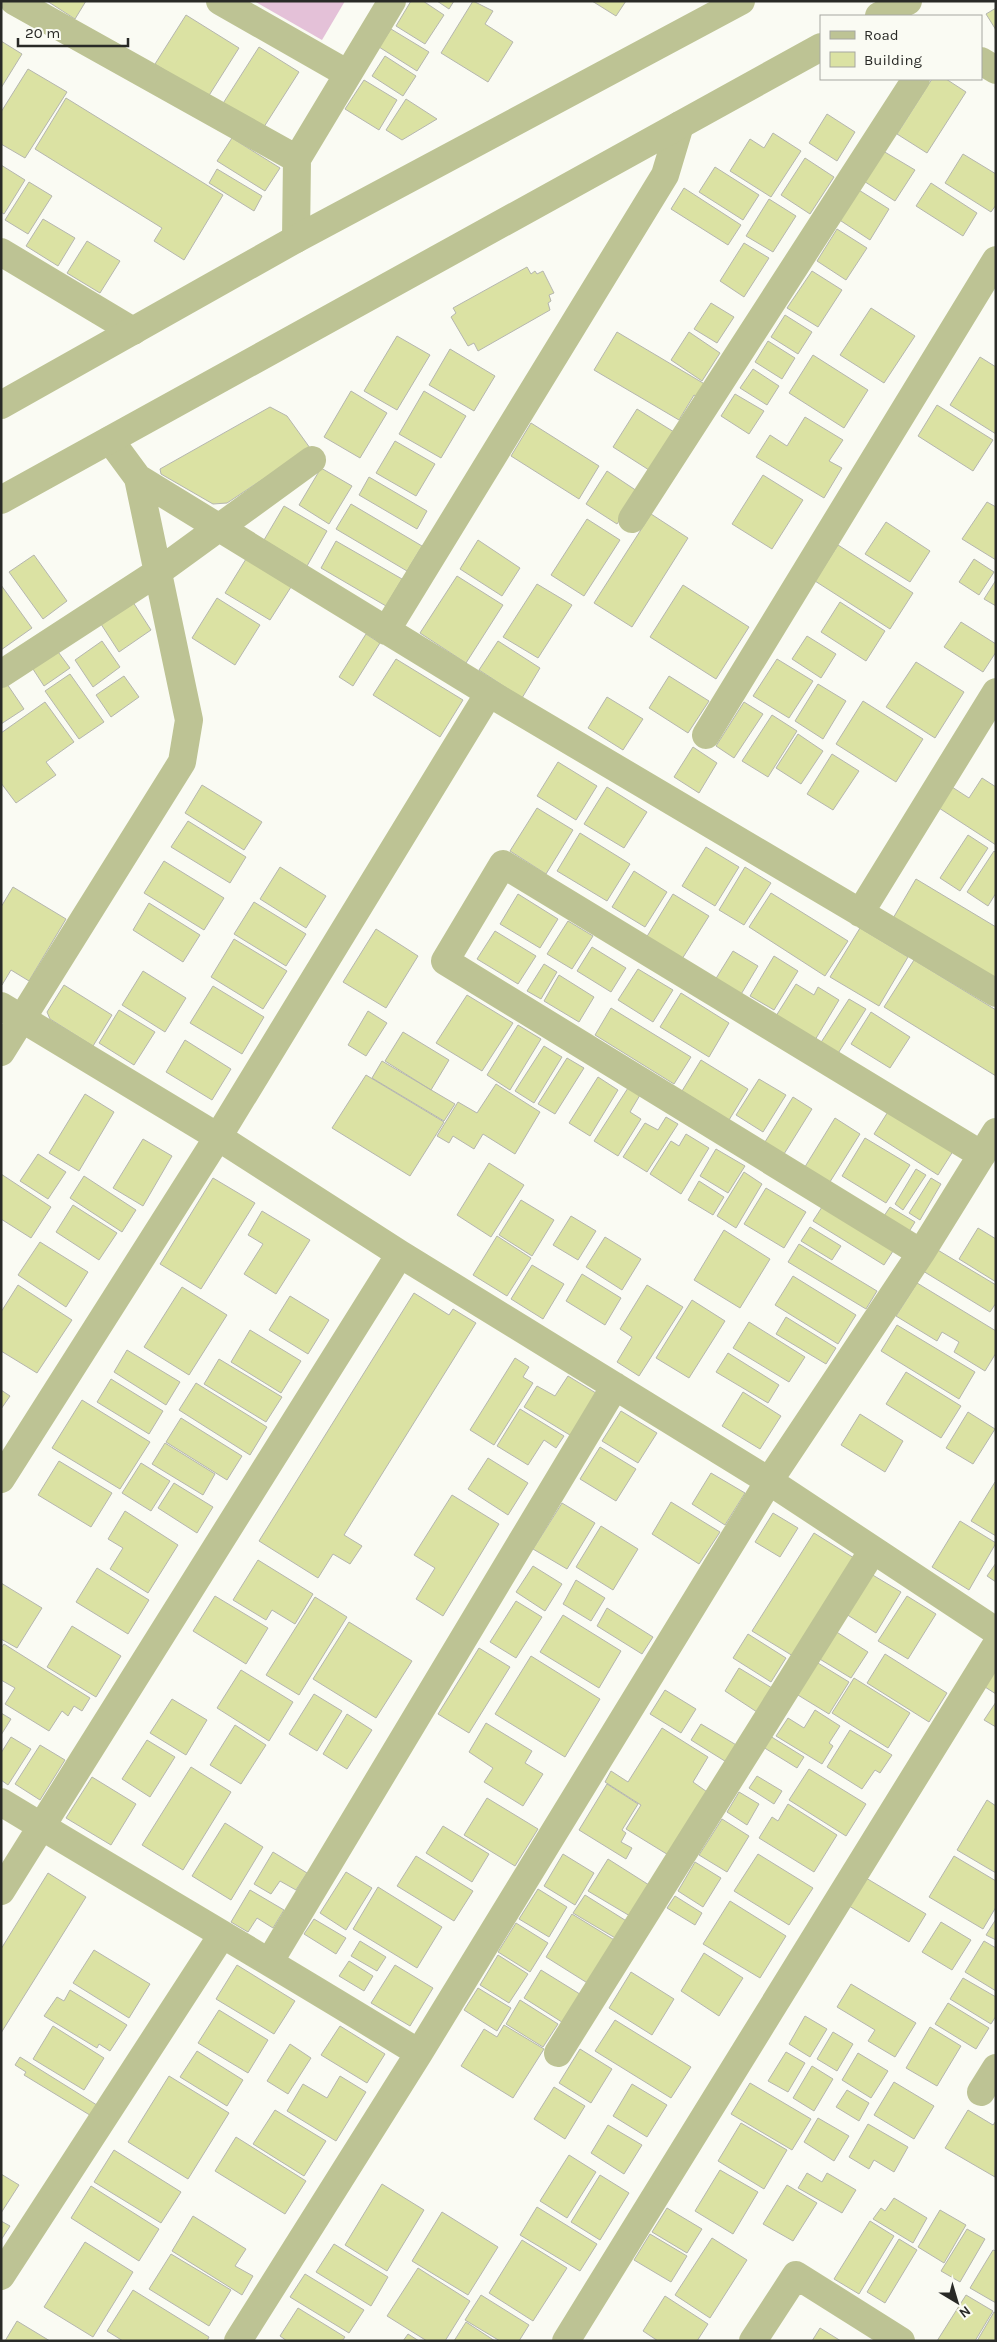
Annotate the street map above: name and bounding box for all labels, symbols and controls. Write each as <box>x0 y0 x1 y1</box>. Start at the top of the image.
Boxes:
scale bar <box>18 15 128 47</box>
legend <box>820 15 982 80</box>
text: 20 m <box>25 24 60 42</box>
text: Road <box>864 26 899 44</box>
text: Building <box>864 51 922 69</box>
north arrow <box>932 2277 982 2327</box>
text: N <box>956 2302 974 2322</box>

